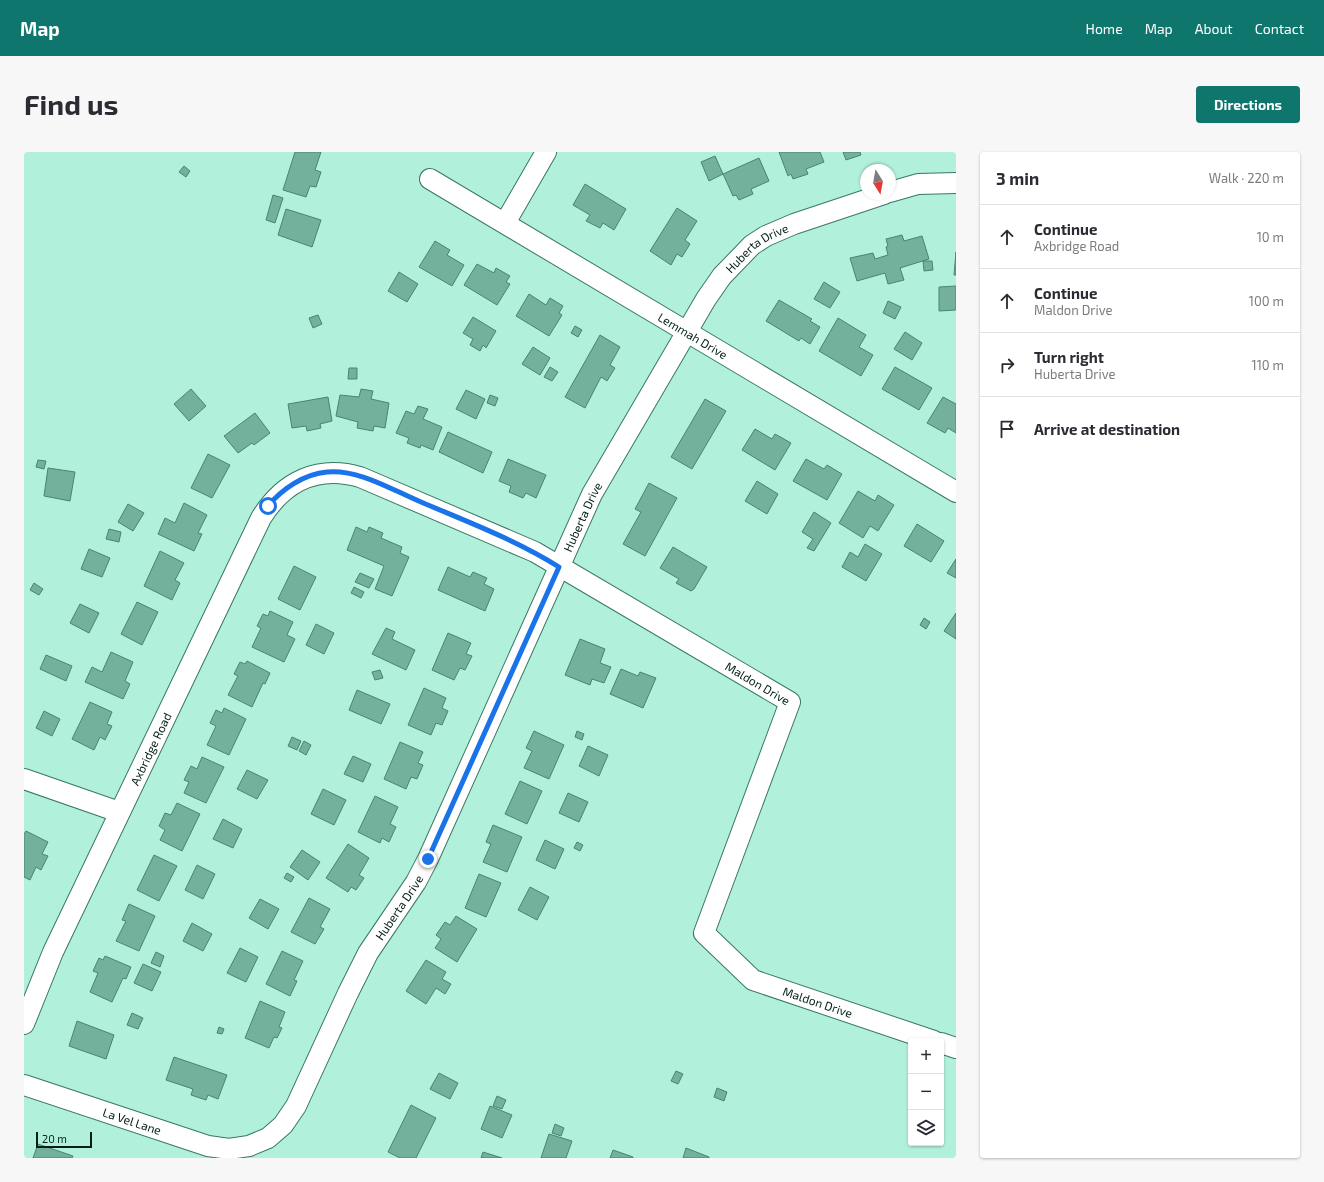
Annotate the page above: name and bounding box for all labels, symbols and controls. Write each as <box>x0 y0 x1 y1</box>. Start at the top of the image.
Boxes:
text: Map <box>20 17 60 40</box>
text: Home <box>1086 20 1123 37</box>
text: Map <box>1145 20 1173 37</box>
text: About <box>1195 20 1233 37</box>
text: Contact <box>1255 20 1304 37</box>
button: Directions <box>1196 86 1300 123</box>
text: Find us <box>24 87 118 121</box>
north arrow <box>860 164 896 200</box>
text: 3 min <box>996 168 1039 188</box>
text: Walk · 220 m <box>1209 170 1284 186</box>
street label: Huberta Drive <box>722 220 790 275</box>
text: Continue <box>1034 220 1097 238</box>
icon: ahead <box>996 226 1018 248</box>
text: 10 m <box>1257 229 1284 245</box>
text: Axbridge Road <box>1034 238 1119 254</box>
text: Continue <box>1034 284 1097 302</box>
icon: ahead <box>996 290 1018 312</box>
text: 100 m <box>1249 293 1284 309</box>
text: Maldon Drive <box>1034 302 1113 318</box>
street label: Lemmah Drive <box>656 309 730 362</box>
text: Turn right <box>1034 348 1104 366</box>
icon: right <box>996 354 1018 376</box>
text: 110 m <box>1252 357 1284 373</box>
text: Huberta Drive <box>1034 366 1116 382</box>
icon: arrive <box>996 418 1018 440</box>
text: Arrive at destination <box>1034 420 1180 438</box>
street label: Huberta Drive <box>560 479 605 554</box>
route start <box>259 497 277 515</box>
street label: Maldon Drive <box>723 659 793 708</box>
street label: Axbridge Road <box>127 710 174 787</box>
route end <box>419 850 437 868</box>
street label: Huberta Drive <box>372 872 425 942</box>
street label: Maldon Drive <box>781 984 854 1020</box>
map controls <box>908 1038 944 1146</box>
button: + <box>908 1038 944 1074</box>
button: − <box>908 1074 944 1110</box>
street label: La Vel Lane <box>101 1105 163 1137</box>
button: layers <box>908 1110 944 1146</box>
scale bar <box>36 1130 92 1149</box>
text: 20 m <box>42 1132 67 1145</box>

